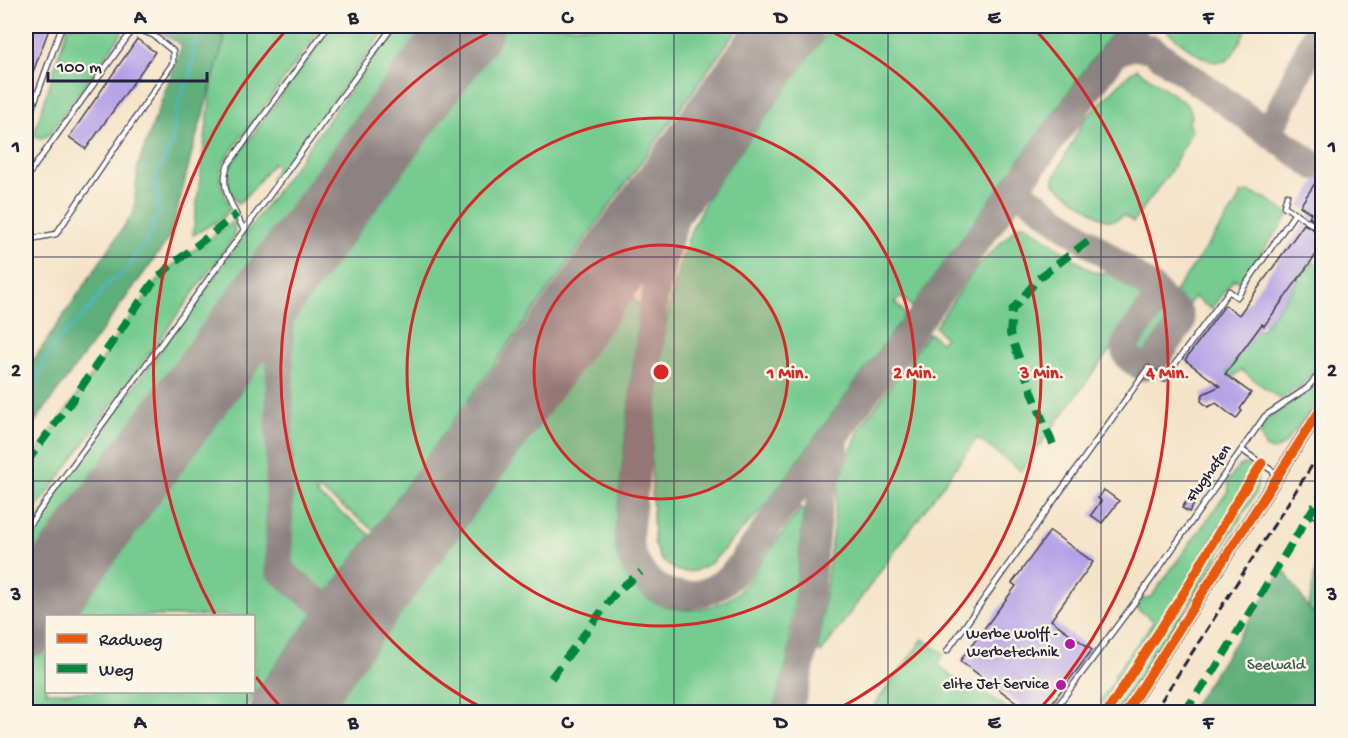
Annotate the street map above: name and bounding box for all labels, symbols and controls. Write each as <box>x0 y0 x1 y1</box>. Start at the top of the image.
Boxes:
text: A <box>133 8 148 31</box>
text: B <box>347 8 359 31</box>
text: C <box>561 8 575 31</box>
text: D <box>772 8 788 31</box>
text: E <box>988 8 1002 31</box>
text: F <box>1202 8 1215 31</box>
scale bar <box>48 45 207 83</box>
text: 100 m <box>56 58 102 79</box>
text: 1 <box>11 137 20 160</box>
text: 1 <box>1327 137 1336 160</box>
text: 2 <box>11 361 21 384</box>
text: 2 <box>1327 361 1337 384</box>
centre of rings <box>651 362 671 382</box>
text: 1 Min. <box>766 364 809 385</box>
text: 2 Min. <box>893 364 937 385</box>
text: 3 Min. <box>1019 364 1064 385</box>
text: 4 Min. <box>1145 364 1190 385</box>
street label: Flughafen <box>1183 441 1237 508</box>
text: 3 <box>10 585 21 608</box>
text: 3 <box>1326 585 1337 608</box>
legend <box>45 615 255 693</box>
place label: Werbe Wolff - Werbetechnik <box>966 626 1060 663</box>
text: Radweg <box>99 631 162 652</box>
marker: Werbe Wolff - Werbetechnik <box>1063 637 1077 651</box>
park label: Seewald <box>1247 657 1307 676</box>
text: Weg <box>99 661 134 682</box>
place label: elite Jet Service <box>943 676 1050 695</box>
marker: elite Jet Service <box>1054 678 1068 692</box>
text: A <box>133 713 148 736</box>
text: B <box>347 713 359 736</box>
text: C <box>561 713 575 736</box>
text: D <box>772 713 788 736</box>
text: E <box>988 713 1002 736</box>
text: F <box>1202 713 1215 736</box>

